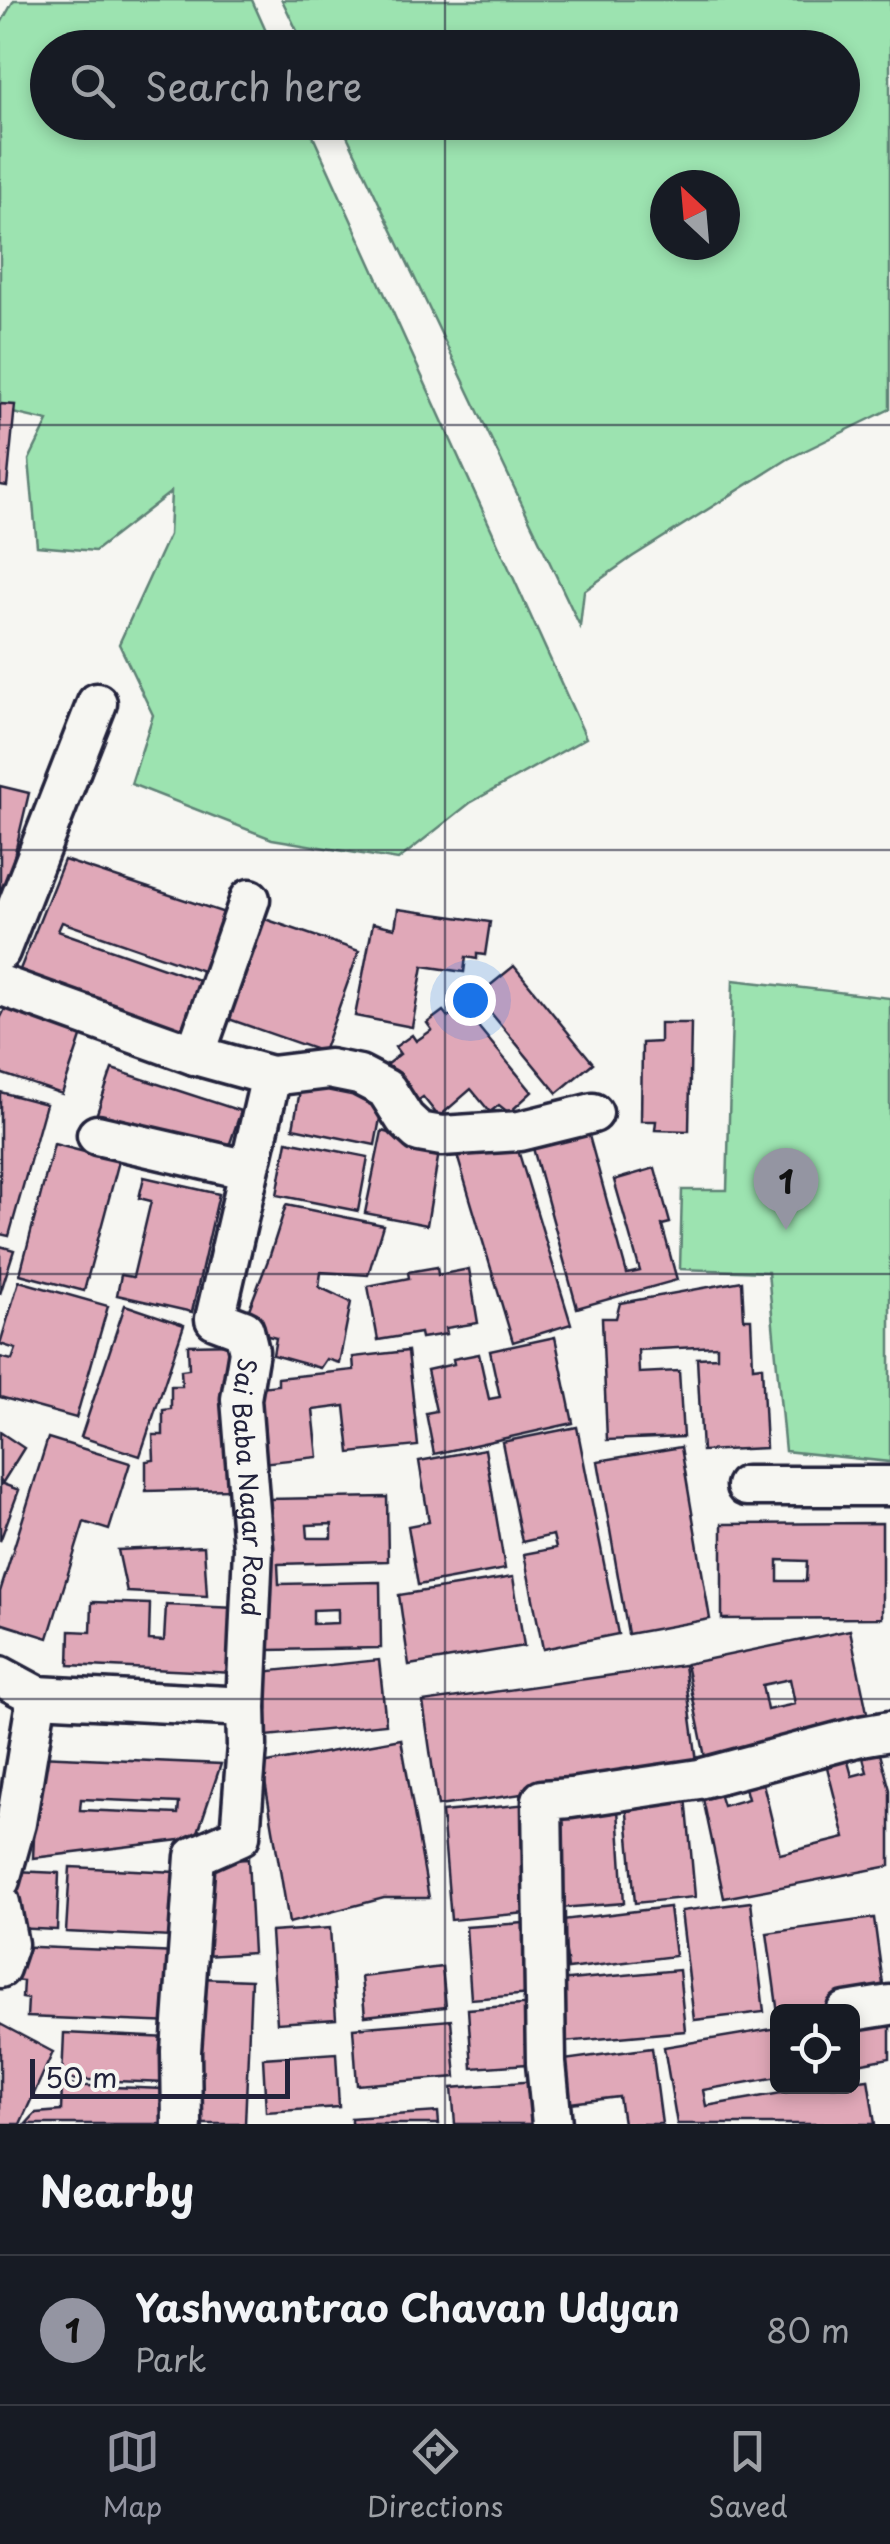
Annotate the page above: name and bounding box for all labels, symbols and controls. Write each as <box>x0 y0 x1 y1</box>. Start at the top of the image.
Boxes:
search box <box>30 30 860 140</box>
text: Search here <box>145 57 362 114</box>
icon: search <box>65 58 120 113</box>
north arrow <box>650 170 740 260</box>
your location <box>445 975 496 1026</box>
pin: 1 <box>754 1148 818 1230</box>
street label: Sai Baba Nagar Road <box>223 1355 273 1617</box>
map controls <box>770 2004 860 2094</box>
button: locate <box>770 2004 860 2094</box>
scale bar <box>30 2054 290 2098</box>
text: 50 m <box>45 2055 118 2098</box>
text: Nearby <box>40 2158 194 2221</box>
text: Yashwantrao Chavan Udyan <box>135 2278 680 2335</box>
text: 1 <box>65 2306 80 2354</box>
text: 80 m <box>766 2306 850 2354</box>
text: Park <box>135 2335 207 2383</box>
tab: Map <box>102 2424 162 2527</box>
tab: Directions <box>367 2424 503 2527</box>
tab: Saved <box>708 2424 788 2527</box>

